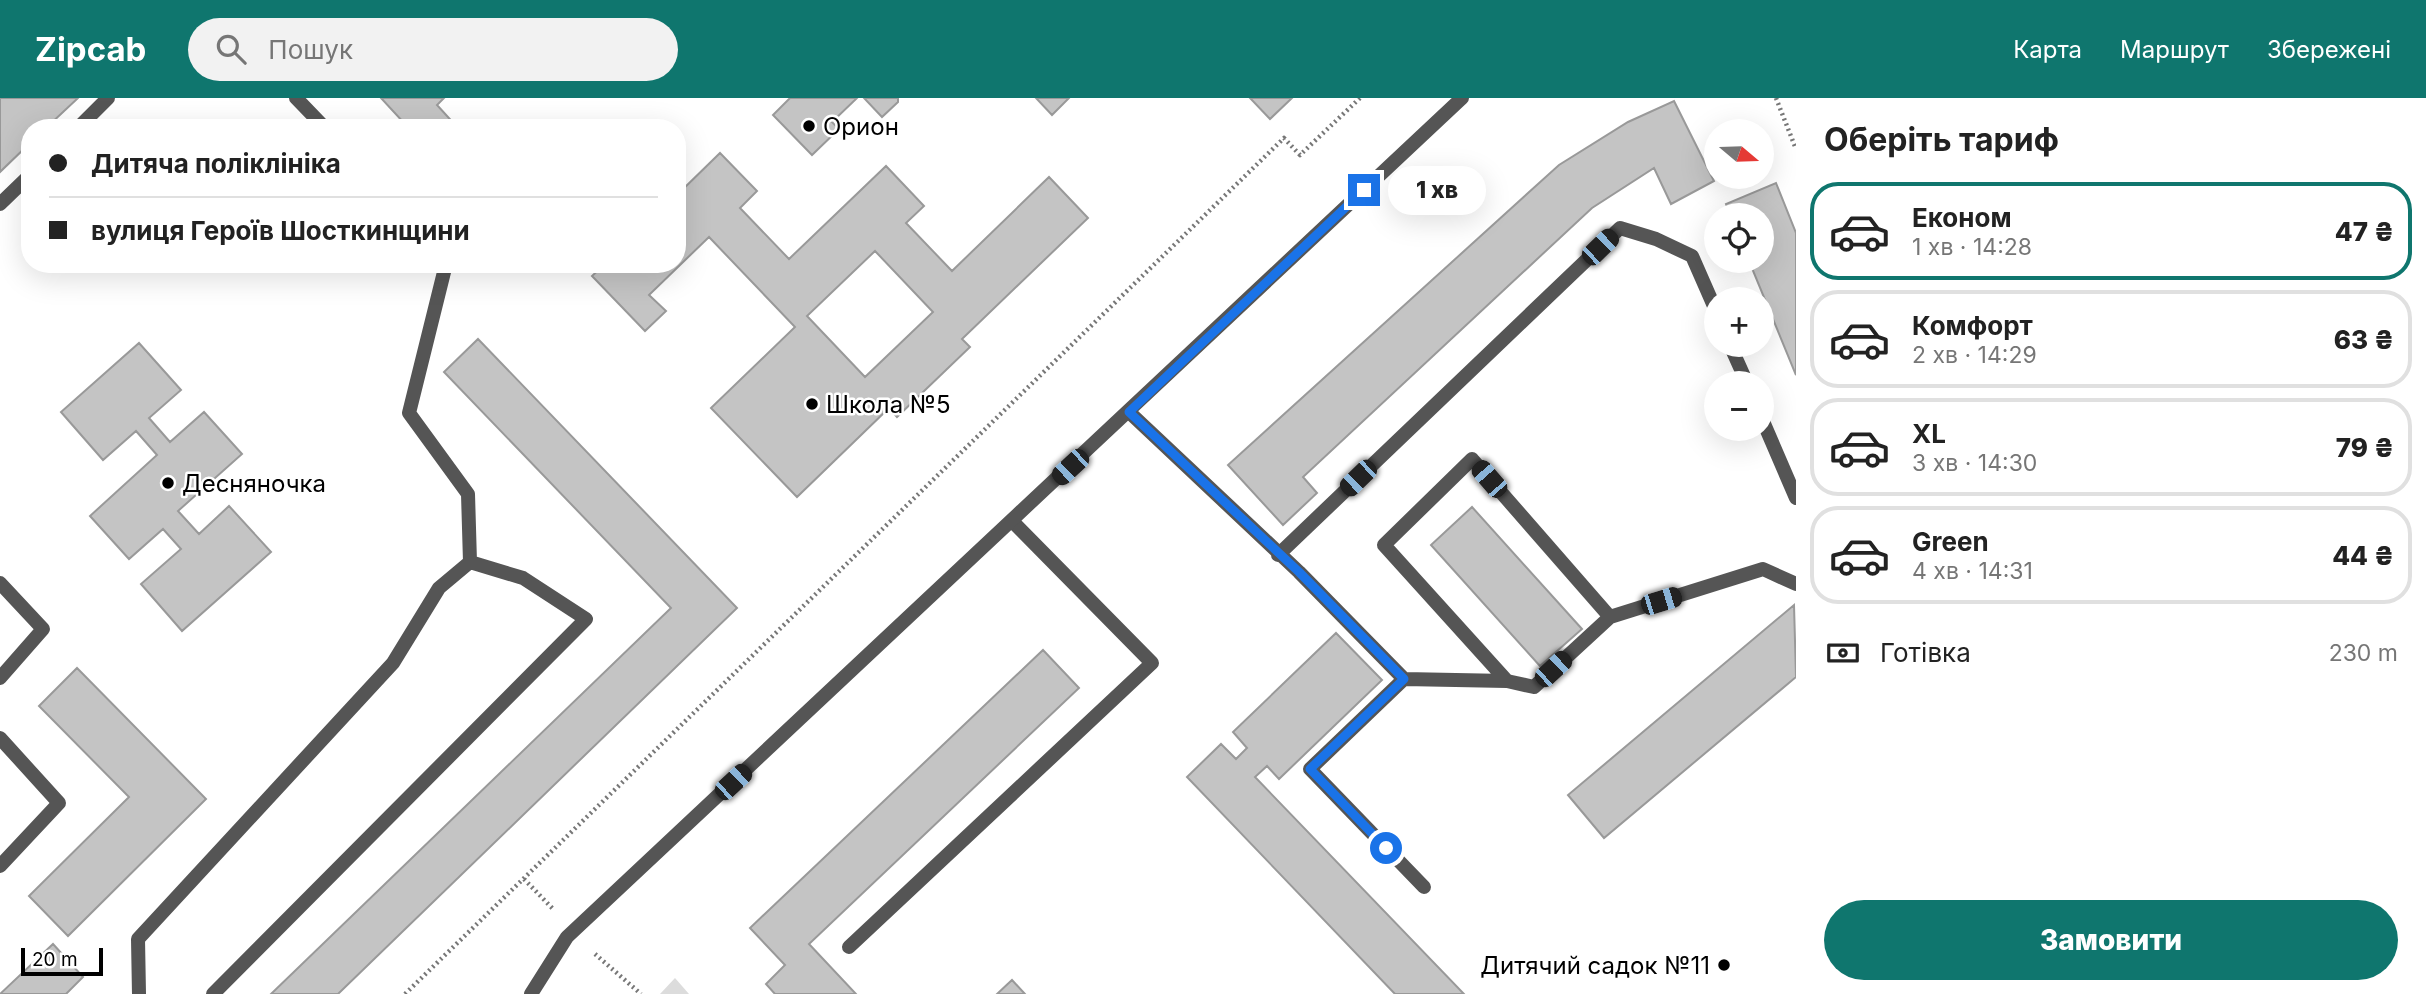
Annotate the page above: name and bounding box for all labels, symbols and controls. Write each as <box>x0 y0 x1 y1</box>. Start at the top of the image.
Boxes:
search box <box>188 18 678 81</box>
text: Zipcab <box>35 29 146 69</box>
icon: search <box>212 30 250 68</box>
text: Пошук <box>268 34 353 65</box>
text: Карта <box>2013 35 2082 64</box>
text: Маршрут <box>2120 35 2229 64</box>
text: Збережені <box>2267 35 2391 64</box>
place label: Орион <box>823 112 899 141</box>
marker: Орион <box>801 118 817 134</box>
north arrow <box>1704 119 1774 189</box>
map controls <box>1704 119 1774 441</box>
text: Оберіть тариф <box>1824 120 2059 159</box>
text: Дитяча поліклініка <box>91 148 341 179</box>
callout: 1 хв <box>1388 166 1486 214</box>
route end <box>1348 174 1380 206</box>
text: 1 хв <box>1416 176 1458 204</box>
icon: car <box>1828 200 1891 263</box>
text: Економ <box>1912 202 2012 233</box>
button: locate <box>1704 203 1774 273</box>
text: вулиця Героїв Шосткинщини <box>91 215 470 246</box>
text: 47 ₴ <box>2335 216 2394 247</box>
car <box>1578 225 1623 269</box>
text: 1 хв · 14:28 <box>1912 233 2032 261</box>
button: + <box>1704 287 1774 357</box>
icon: car <box>1828 308 1891 371</box>
text: Комфорт <box>1912 310 2033 341</box>
text: 63 ₴ <box>2334 324 2394 355</box>
text: 2 хв · 14:29 <box>1912 341 2037 369</box>
button: − <box>1704 371 1774 441</box>
place label: Школа №5 <box>826 390 951 419</box>
marker: Школа №5 <box>804 396 820 412</box>
icon: car <box>1828 416 1891 479</box>
text: XL <box>1912 418 1946 449</box>
text: 79 ₴ <box>2336 432 2394 463</box>
car <box>1048 445 1093 489</box>
text: 3 хв · 14:30 <box>1912 449 2037 477</box>
car <box>1336 456 1381 500</box>
car <box>1468 456 1511 502</box>
place label: Десняночка <box>182 469 326 498</box>
marker: Десняночка <box>160 475 176 491</box>
icon: car <box>1828 524 1891 587</box>
text: Green <box>1912 526 1989 557</box>
text: 44 ₴ <box>2332 540 2394 571</box>
text: 4 хв · 14:31 <box>1912 557 2033 585</box>
car <box>1638 585 1685 617</box>
icon: cash <box>1824 634 1862 672</box>
text: Готівка <box>1880 637 1971 668</box>
text: 230 m <box>2329 639 2398 667</box>
car <box>1531 647 1576 691</box>
car <box>711 760 756 804</box>
route start <box>1370 832 1402 864</box>
button: Замовити <box>1824 900 2398 980</box>
scale bar <box>21 945 103 977</box>
text: 20 m <box>32 948 78 971</box>
place label: Дитячий садок №11 <box>1480 951 1710 980</box>
marker: Дитячий садок №11 <box>1716 957 1732 973</box>

